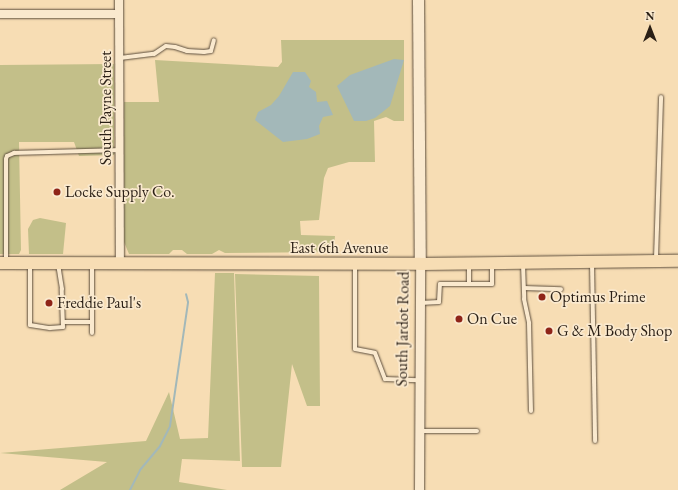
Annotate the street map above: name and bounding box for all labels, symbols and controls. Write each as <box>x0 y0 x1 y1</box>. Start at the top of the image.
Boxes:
north arrow <box>630 8 670 48</box>
text: N <box>646 9 654 23</box>
street label: South Payne Street <box>96 51 116 165</box>
place label: Locke Supply Co. <box>65 182 175 202</box>
marker: Locke Supply Co. <box>52 187 62 197</box>
street label: East 6th Avenue <box>290 238 388 258</box>
street label: South Jardot Road <box>392 271 414 387</box>
place label: Optimus Prime <box>550 287 645 307</box>
marker: Optimus Prime <box>537 292 547 302</box>
place label: Freddie Paul's <box>57 293 141 313</box>
marker: Freddie Paul's <box>44 298 54 308</box>
place label: On Cue <box>467 309 517 329</box>
marker: On Cue <box>454 314 464 324</box>
place label: G & M Body Shop <box>557 321 672 341</box>
marker: G & M Body Shop <box>544 326 554 336</box>

